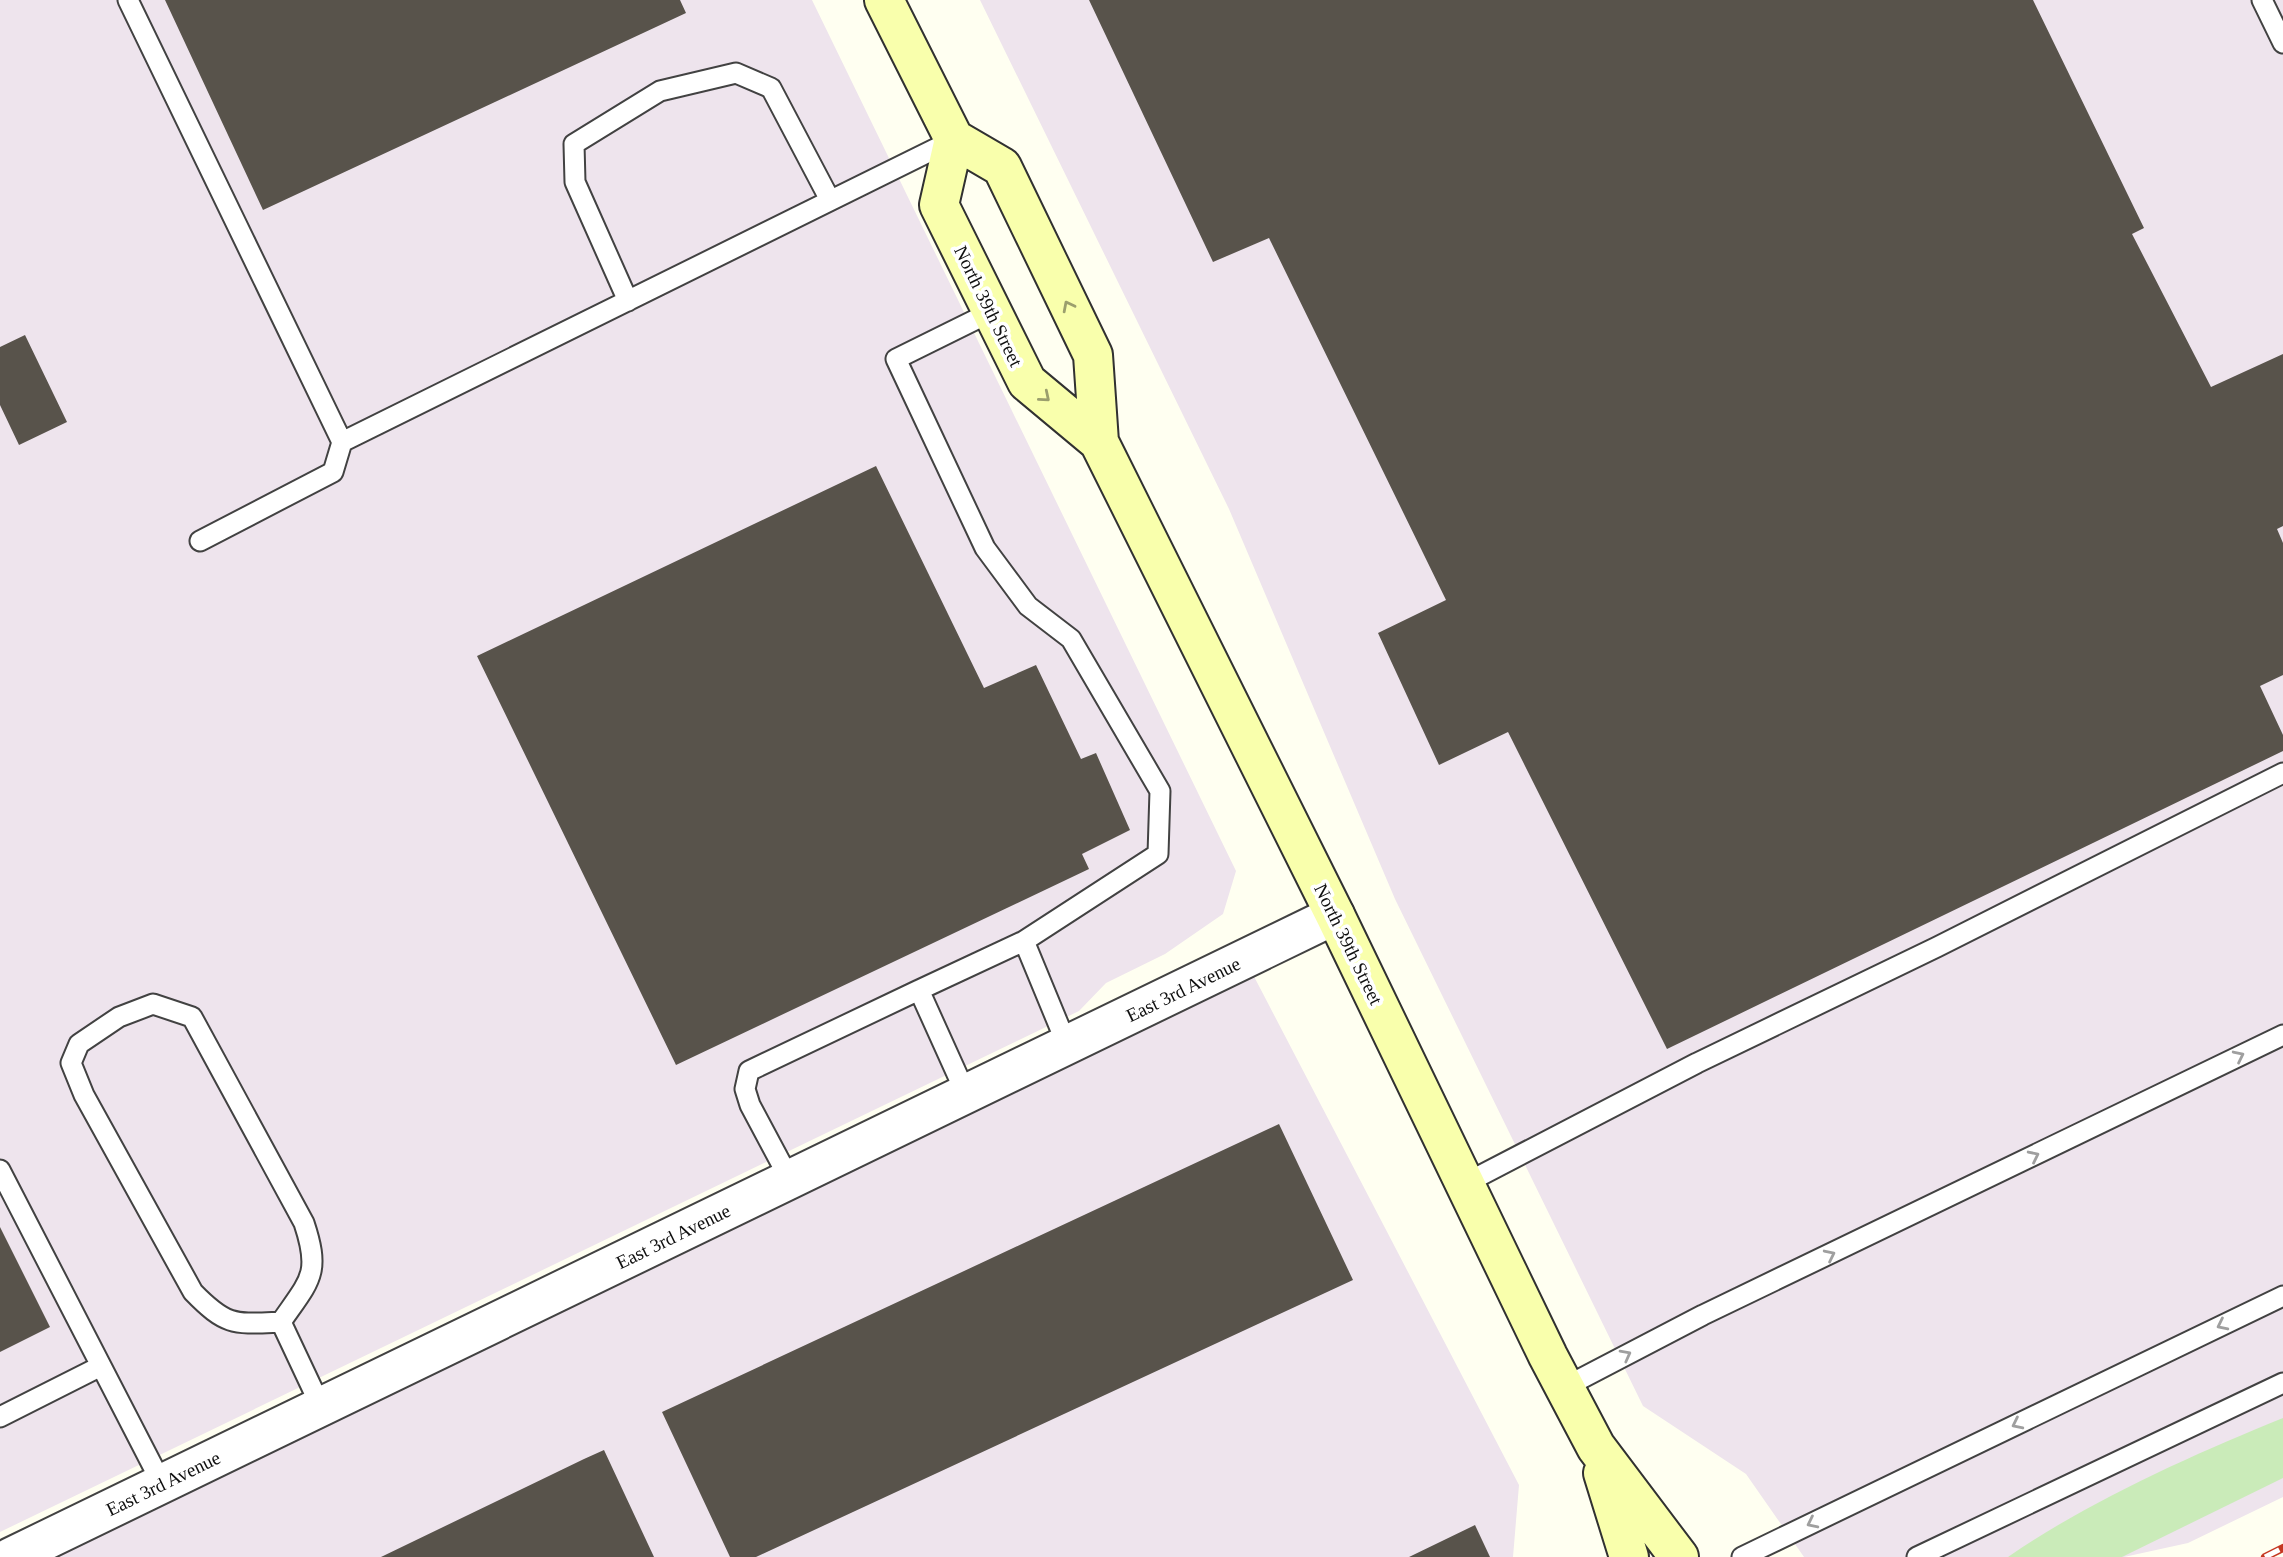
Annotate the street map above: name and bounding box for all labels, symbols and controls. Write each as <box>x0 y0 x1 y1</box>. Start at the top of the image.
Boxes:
street label: North 39th Street <box>950 242 1027 371</box>
one-way arrow <box>1063 301 1077 313</box>
one-way arrow <box>1038 389 1050 402</box>
street label: North 39th Street <box>1310 880 1387 1009</box>
street label: East 3rd Avenue <box>1123 953 1244 1026</box>
one-way arrow <box>2232 1051 2244 1065</box>
one-way arrow <box>2027 1150 2039 1164</box>
street label: East 3rd Avenue <box>613 1200 734 1273</box>
one-way arrow <box>1823 1249 1835 1263</box>
one-way arrow <box>2217 1317 2229 1331</box>
one-way arrow <box>1618 1350 1631 1364</box>
one-way arrow <box>2012 1416 2024 1430</box>
street label: East 3rd Avenue <box>103 1447 224 1520</box>
one-way arrow <box>1807 1515 1819 1529</box>

